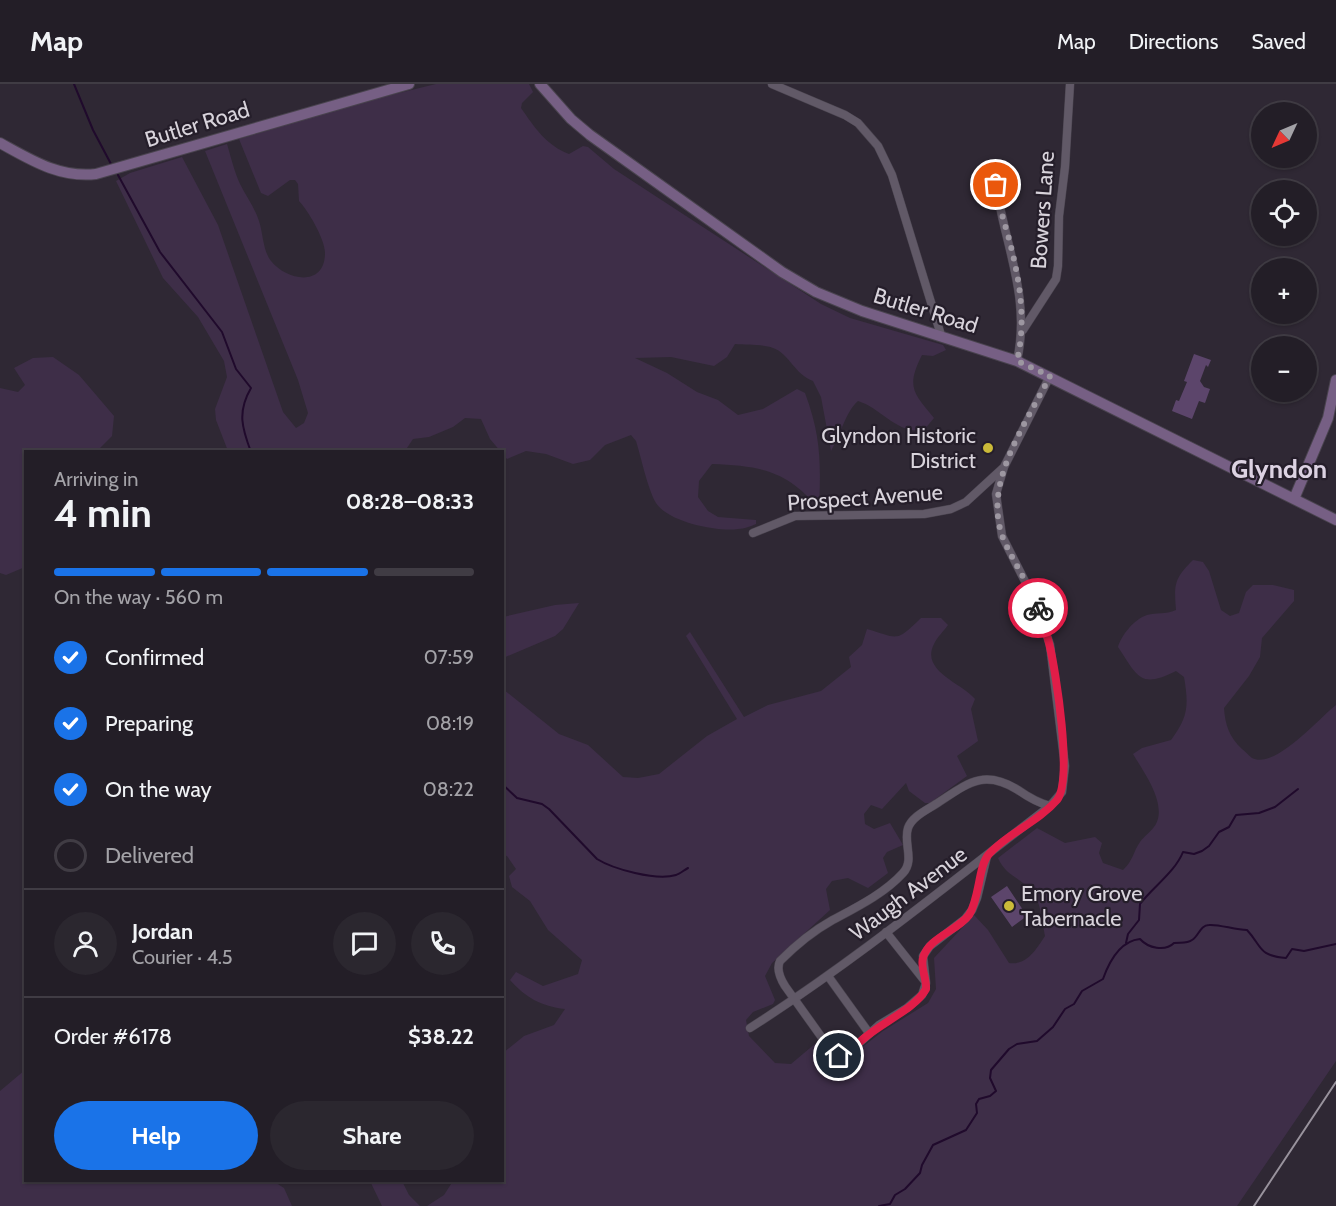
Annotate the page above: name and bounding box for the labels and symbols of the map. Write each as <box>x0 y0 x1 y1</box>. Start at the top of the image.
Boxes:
street label: Butler Road <box>142 96 253 153</box>
north arrow <box>1251 102 1317 168</box>
street label: Bowers Lane <box>1025 150 1060 270</box>
pin <box>970 159 1021 210</box>
street label: Butler Road <box>870 282 981 339</box>
place label: Glyndon Historic District <box>821 422 977 474</box>
marker: Glyndon Historic District <box>981 441 995 455</box>
district label: Glyndon <box>1231 453 1327 485</box>
street label: Prospect Avenue <box>786 479 944 516</box>
courier <box>1008 578 1068 638</box>
street label: Waugh Avenue <box>844 841 972 946</box>
place label: Emory Grove Tabernacle <box>1021 880 1143 932</box>
marker: Emory Grove Tabernacle <box>1002 899 1016 913</box>
pin <box>813 1030 864 1081</box>

